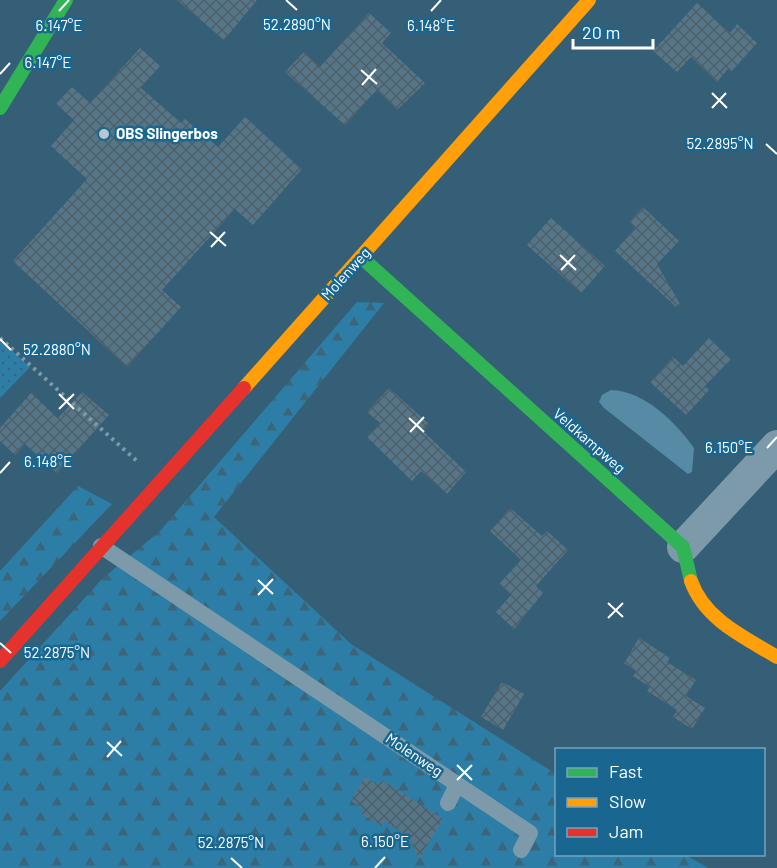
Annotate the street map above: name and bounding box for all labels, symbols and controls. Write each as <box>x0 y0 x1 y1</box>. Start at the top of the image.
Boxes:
scale bar <box>573 12 652 50</box>
text: 52.2890°N <box>263 15 331 33</box>
text: 6.147°E <box>36 16 82 34</box>
text: 6.148°E <box>407 16 455 34</box>
text: 20 m <box>582 21 620 43</box>
text: 6.147°E <box>25 53 71 71</box>
place label: OBS Slingerbos <box>116 124 218 142</box>
marker: OBS Slingerbos <box>97 127 111 141</box>
text: 52.2895°N <box>686 134 754 152</box>
street label: Molenweg <box>317 243 374 303</box>
text: 52.2880°N <box>23 340 91 358</box>
street label: Veldkampweg <box>550 404 629 477</box>
text: 6.150°E <box>705 438 753 456</box>
text: 6.148°E <box>24 452 72 470</box>
text: 52.2875°N <box>24 643 90 661</box>
street label: Molenweg <box>383 729 446 780</box>
legend <box>555 748 765 856</box>
text: Fast <box>609 760 643 782</box>
text: Slow <box>609 790 646 812</box>
text: Jam <box>609 820 643 842</box>
text: 6.150°E <box>361 832 409 850</box>
text: 52.2875°N <box>198 833 264 851</box>

